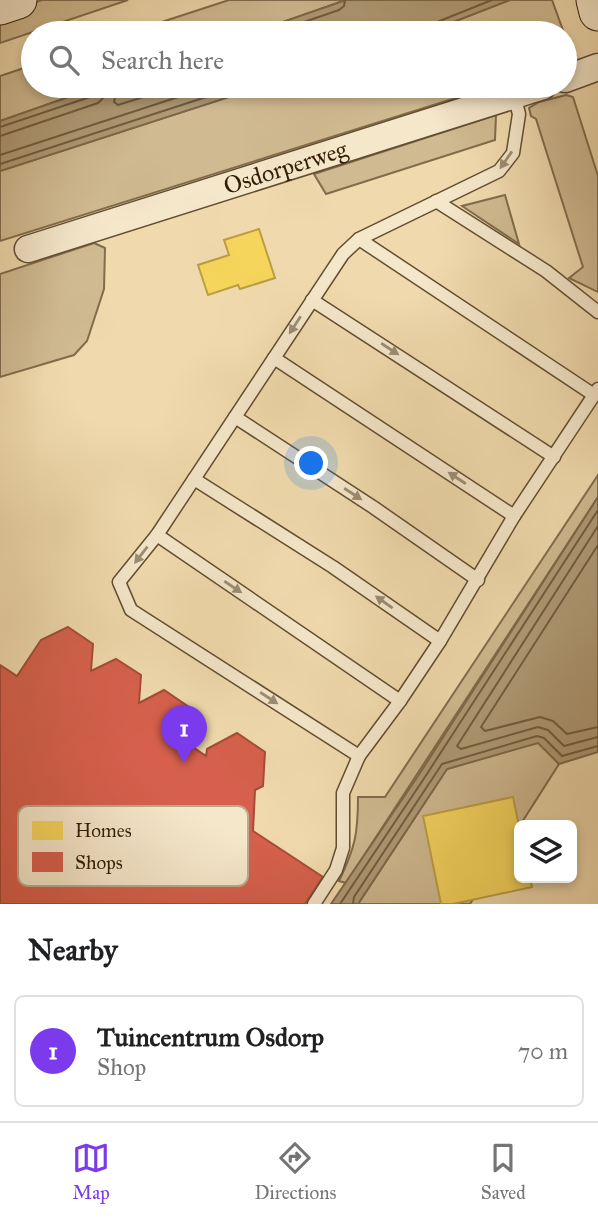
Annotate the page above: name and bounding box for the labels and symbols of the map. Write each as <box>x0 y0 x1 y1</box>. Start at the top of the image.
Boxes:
street label: Osdorperweg <box>220 134 352 201</box>
one-way arrow <box>499 151 513 170</box>
one-way arrow <box>289 316 302 335</box>
one-way arrow <box>381 343 400 356</box>
your location <box>294 446 328 480</box>
one-way arrow <box>447 472 467 485</box>
one-way arrow <box>344 487 363 500</box>
one-way arrow <box>134 546 149 564</box>
one-way arrow <box>224 580 243 593</box>
one-way arrow <box>375 595 393 609</box>
one-way arrow <box>259 691 278 704</box>
pin: 1 <box>161 705 207 763</box>
legend <box>18 806 248 886</box>
text: Homes <box>75 819 132 842</box>
text: Shops <box>75 851 123 874</box>

